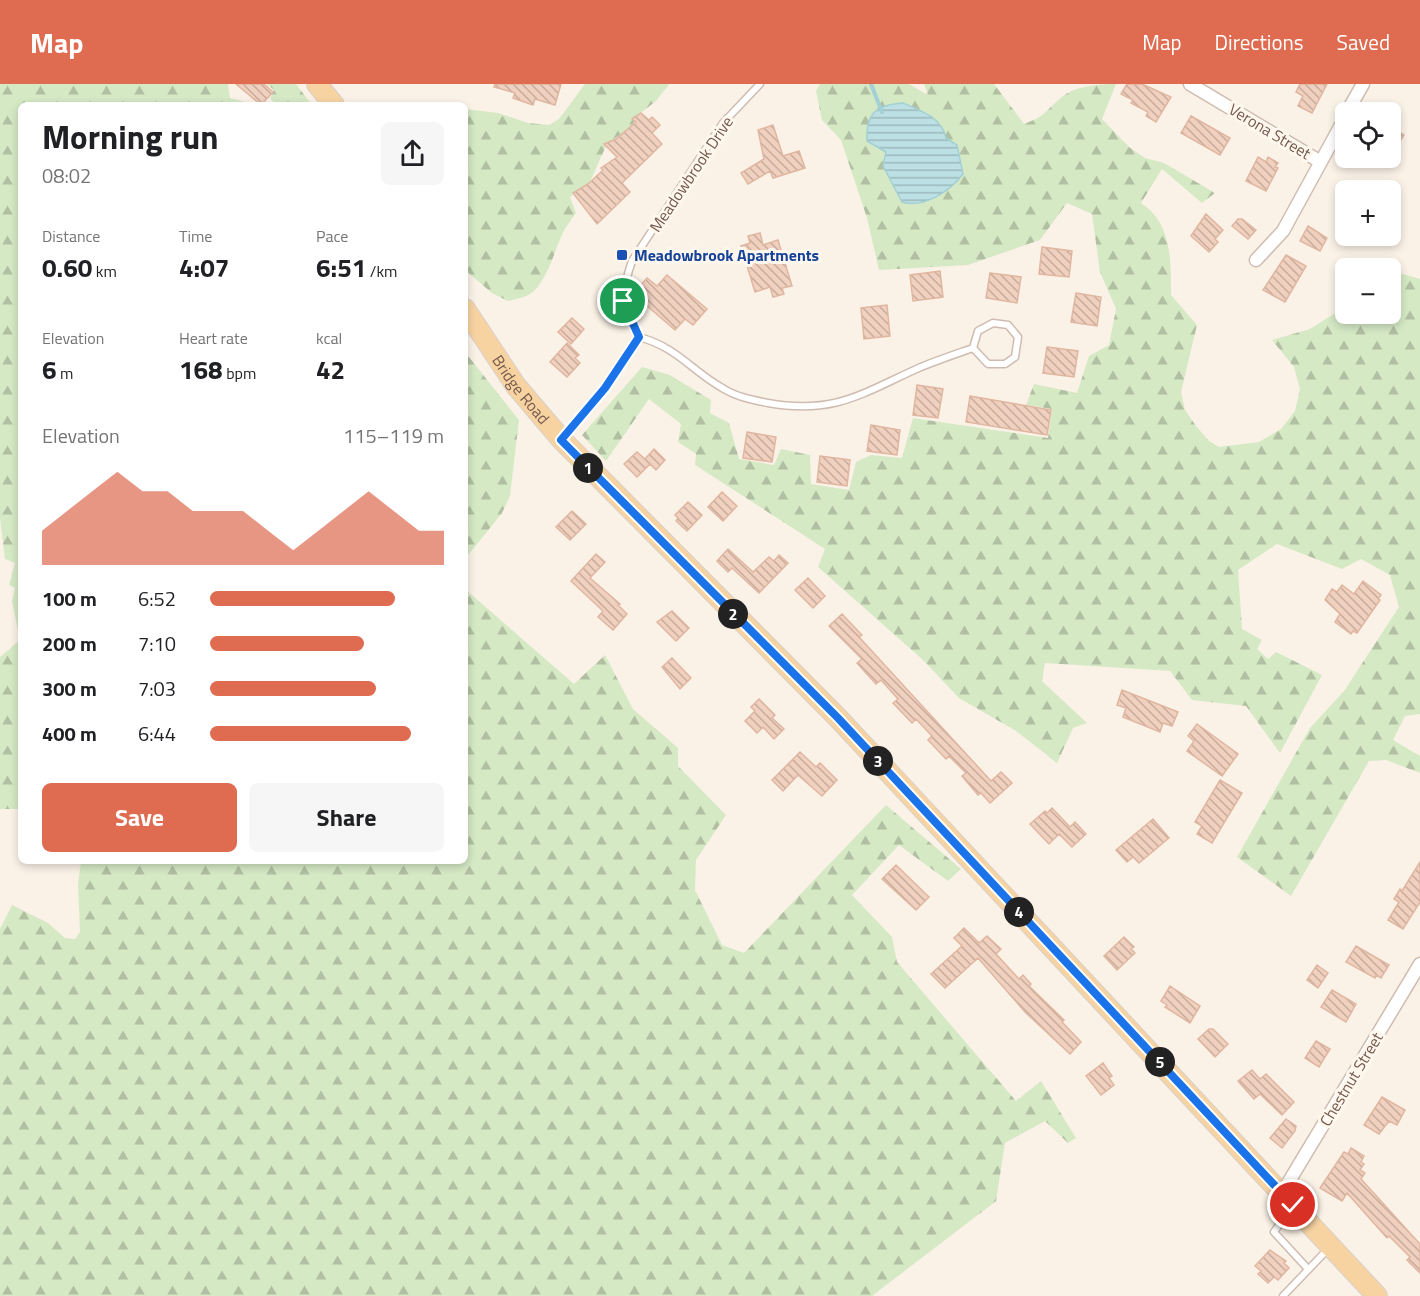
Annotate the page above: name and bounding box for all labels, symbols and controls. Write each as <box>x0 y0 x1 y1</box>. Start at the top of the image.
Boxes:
text: Map <box>30 21 84 64</box>
text: Map <box>1142 26 1182 58</box>
text: Directions <box>1215 26 1304 58</box>
text: Saved <box>1337 26 1390 58</box>
street label: Verona Street <box>1224 97 1316 165</box>
map controls <box>1335 102 1401 324</box>
button: locate <box>1335 102 1401 168</box>
street label: Meadowbrook Drive <box>643 111 739 237</box>
text: Morning run <box>42 112 219 162</box>
button: share <box>381 122 444 185</box>
text: 08:02 <box>42 160 91 191</box>
button: + <box>1335 180 1401 246</box>
text: Distance <box>42 224 100 248</box>
text: Time <box>179 224 212 248</box>
text: Pace <box>316 224 348 248</box>
place label: Meadowbrook Apartments <box>634 243 819 267</box>
text: 0.60 <box>42 248 92 287</box>
text: 4:07 <box>179 248 229 287</box>
text: 6:51 <box>316 248 366 287</box>
marker: Meadowbrook Apartments <box>615 248 629 262</box>
button: − <box>1335 258 1401 324</box>
text: km <box>92 259 117 283</box>
text: /km <box>366 259 398 283</box>
pin <box>597 275 648 326</box>
icon: arrive <box>606 284 639 317</box>
text: Elevation <box>42 326 104 350</box>
text: Heart rate <box>179 326 248 350</box>
text: kcal <box>316 326 342 350</box>
text: 6 <box>42 350 57 389</box>
text: 168 <box>179 350 223 389</box>
text: 42 <box>316 350 345 389</box>
street label: Bridge Road <box>486 350 555 429</box>
text: m <box>57 361 73 385</box>
text: bpm <box>223 361 256 385</box>
text: Elevation <box>42 420 120 451</box>
text: 115–119 m <box>343 420 444 451</box>
pin: 1 <box>573 453 603 483</box>
text: 1 <box>584 456 592 480</box>
text: 100 m <box>42 583 97 614</box>
text: 6:52 <box>138 583 176 614</box>
pin: 2 <box>718 599 748 629</box>
text: 2 <box>729 602 737 626</box>
text: 200 m <box>42 628 97 659</box>
text: 7:10 <box>138 628 176 659</box>
text: 300 m <box>42 673 97 704</box>
text: 7:03 <box>138 673 176 704</box>
text: 400 m <box>42 718 97 749</box>
text: 6:44 <box>138 718 176 749</box>
pin: 3 <box>863 746 893 776</box>
text: 3 <box>874 749 882 773</box>
button: Save <box>42 783 237 852</box>
button: Share <box>249 783 444 852</box>
pin: 4 <box>1004 897 1034 927</box>
text: 4 <box>1015 900 1023 924</box>
street label: Chestnut Street <box>1313 1027 1389 1131</box>
pin: 5 <box>1145 1047 1175 1077</box>
text: 5 <box>1156 1050 1164 1074</box>
pin <box>1267 1179 1318 1230</box>
icon: check <box>1276 1188 1309 1221</box>

